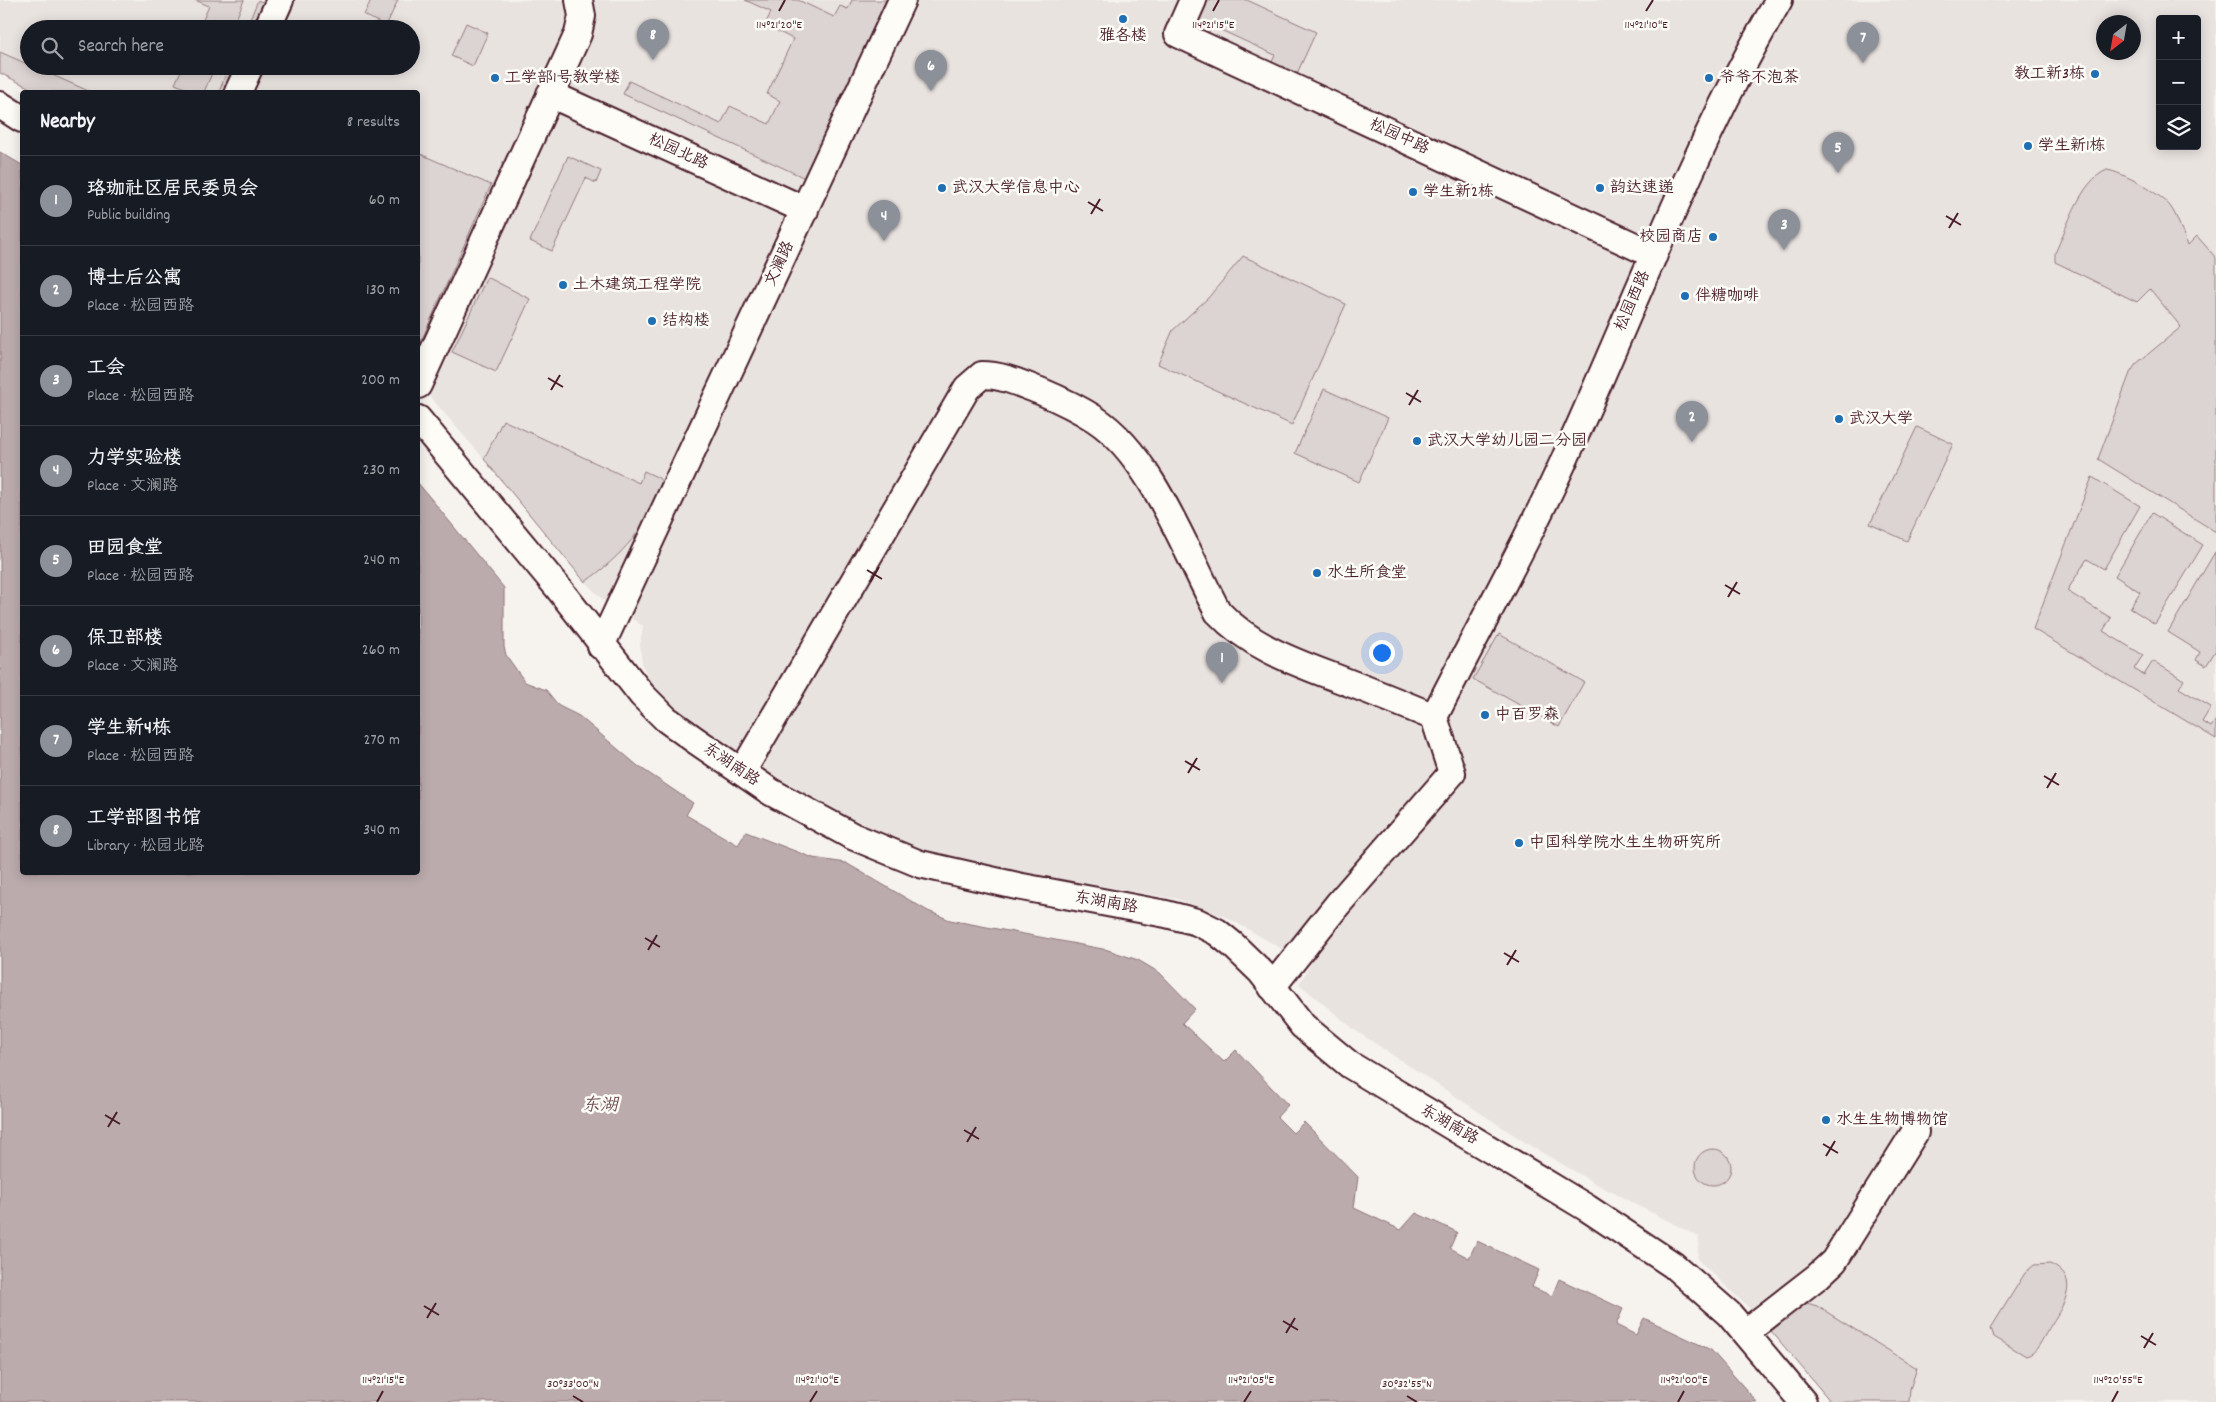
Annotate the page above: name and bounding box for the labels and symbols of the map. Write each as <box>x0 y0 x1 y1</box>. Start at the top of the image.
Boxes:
marker: 雅各楼 <box>1117 13 1129 25</box>
north arrow <box>2096 15 2141 60</box>
text: 114°21'20"E <box>756 17 802 34</box>
text: 114°21'15"E <box>1192 17 1235 34</box>
text: 114°21'10"E <box>1624 17 1668 34</box>
pin: 8 <box>637 19 669 60</box>
pin: 7 <box>1847 22 1879 63</box>
place label: 雅各楼 <box>1099 25 1147 48</box>
pin: 6 <box>915 50 947 91</box>
place label: 教工新3栋 <box>2014 63 2085 86</box>
place label: 工学部1号教学楼 <box>505 67 621 90</box>
place label: 爷爷不泡茶 <box>1719 67 1799 90</box>
marker: 教工新3栋 <box>2089 68 2101 80</box>
marker: 工学部1号教学楼 <box>489 72 501 84</box>
marker: 爷爷不泡茶 <box>1703 72 1715 84</box>
street label: 松园中路 <box>1365 113 1433 161</box>
street label: 松园北路 <box>644 128 712 176</box>
pin: 5 <box>1822 132 1854 173</box>
place label: 学生新1栋 <box>2038 135 2106 158</box>
marker: 学生新1栋 <box>2022 140 2034 152</box>
place label: 武汉大学信息中心 <box>952 177 1080 200</box>
place label: 韵达速递 <box>1610 177 1674 200</box>
place label: 学生新2栋 <box>1423 181 1494 204</box>
marker: 武汉大学信息中心 <box>936 182 948 194</box>
marker: 韵达速递 <box>1594 182 1606 194</box>
marker: 学生新2栋 <box>1407 186 1419 198</box>
pin: 4 <box>868 200 900 241</box>
pin: 3 <box>1768 209 1800 250</box>
place label: 校园商店 <box>1639 226 1703 249</box>
marker: 校园商店 <box>1707 231 1719 243</box>
street label: 文澜路 <box>759 237 801 291</box>
street label: 松园西路 <box>1609 267 1657 335</box>
place label: 土木建筑工程学院 <box>573 274 701 297</box>
marker: 土木建筑工程学院 <box>557 279 569 291</box>
place label: 伴糖咖啡 <box>1695 285 1759 308</box>
marker: 伴糖咖啡 <box>1679 290 1691 302</box>
place label: 结构楼 <box>662 310 710 333</box>
marker: 结构楼 <box>646 315 658 327</box>
pin: 2 <box>1676 401 1708 442</box>
place label: 武汉大学 <box>1849 408 1913 431</box>
marker: 武汉大学 <box>1833 413 1845 425</box>
place label: 武汉大学幼儿园二分园 <box>1427 430 1587 453</box>
marker: 武汉大学幼儿园二分园 <box>1411 435 1423 447</box>
place label: 水生所食堂 <box>1327 562 1407 585</box>
marker: 水生所食堂 <box>1311 567 1323 579</box>
your location <box>1369 640 1395 666</box>
pin: 1 <box>1206 642 1238 683</box>
place label: 中百罗森 <box>1495 704 1559 727</box>
marker: 中百罗森 <box>1479 709 1491 721</box>
street label: 东湖南路 <box>698 738 764 792</box>
place label: 中国科学院水生生物研究所 <box>1529 832 1721 855</box>
marker: 中国科学院水生生物研究所 <box>1513 837 1525 849</box>
street label: 东湖南路 <box>1072 886 1140 920</box>
water label: 东湖 <box>582 1094 620 1119</box>
street label: 东湖南路 <box>1416 1099 1482 1151</box>
place label: 水生生物博物馆 <box>1836 1109 1948 1132</box>
marker: 水生生物博物馆 <box>1820 1114 1832 1126</box>
text: 114°21'15"E <box>362 1372 405 1389</box>
text: 114°21'10"E <box>795 1372 839 1389</box>
text: 114°21'05"E <box>1228 1372 1275 1389</box>
text: 114°21'00"E <box>1660 1372 1708 1389</box>
text: 114°20'55"E <box>2093 1372 2143 1389</box>
text: 30°33'00"N <box>547 1376 599 1393</box>
text: 30°32'55"N <box>1382 1376 1432 1393</box>

